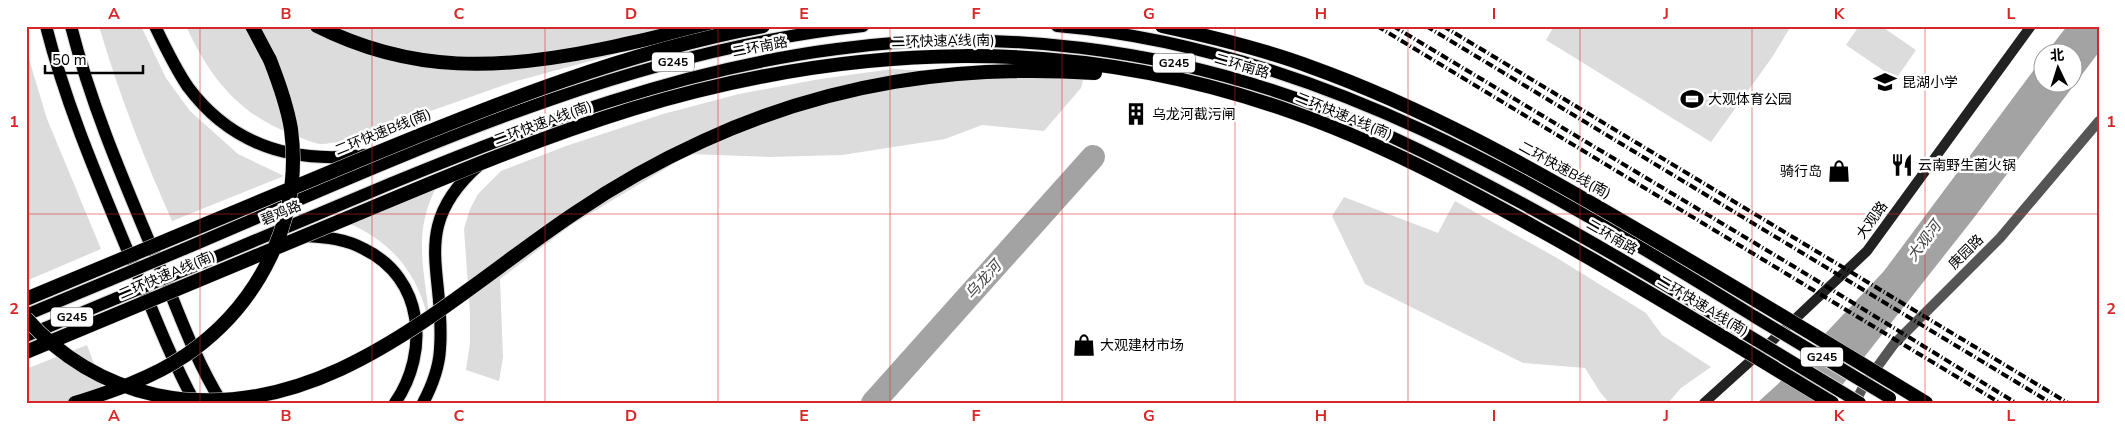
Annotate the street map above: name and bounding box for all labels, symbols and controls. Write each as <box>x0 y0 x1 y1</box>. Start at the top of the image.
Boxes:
text: A <box>108 3 120 25</box>
text: B <box>280 3 292 25</box>
text: C <box>454 3 465 25</box>
text: D <box>625 3 637 25</box>
text: E <box>799 3 809 25</box>
text: F <box>972 3 981 25</box>
text: G <box>1143 3 1155 25</box>
text: H <box>1315 3 1327 25</box>
text: I <box>1492 3 1496 25</box>
text: J <box>1662 3 1669 25</box>
text: K <box>1834 3 1846 25</box>
text: L <box>2007 3 2016 25</box>
street label: 二环快速A线(南) <box>891 31 995 51</box>
street label: 二环南路 <box>731 32 789 62</box>
scale bar <box>45 42 142 74</box>
north arrow <box>2032 42 2082 92</box>
text: 北 <box>2049 46 2065 65</box>
street label: 二环南路 <box>1212 49 1272 83</box>
text: 50 m <box>52 50 87 70</box>
road number: G245 <box>652 52 694 72</box>
road number: G245 <box>1153 54 1195 72</box>
school or university icon: 昆湖小学 <box>1872 69 1898 95</box>
place label: 昆湖小学 <box>1902 73 1958 92</box>
sports icon: 大观体育公园 <box>1679 86 1705 112</box>
street label: 二环快速A线(南) <box>1293 88 1395 144</box>
place label: 大观体育公园 <box>1708 90 1792 109</box>
street label: 二环快速A线(南) <box>491 96 595 150</box>
building icon: 乌龙河截污闸 <box>1123 101 1149 127</box>
street label: 二环快速B线(南) <box>332 104 434 160</box>
place label: 乌龙河截污闸 <box>1152 105 1236 124</box>
text: 1 <box>9 111 19 133</box>
text: 1 <box>2106 111 2116 133</box>
street label: 二环快速B线(南) <box>1516 137 1614 203</box>
restaurant icon: 云南野生菌火锅 <box>1889 152 1915 178</box>
place label: 云南野生菌火锅 <box>1918 156 2016 175</box>
shop icon: 骑行岛 <box>1826 158 1852 184</box>
place label: 骑行岛 <box>1780 162 1822 181</box>
street label: 碧鸡路 <box>258 196 304 230</box>
street label: 大观路 <box>1852 197 1892 243</box>
street label: 二环南路 <box>1583 215 1641 259</box>
water label: 大观河 <box>1902 215 1947 265</box>
street label: 庚园路 <box>1944 230 1988 274</box>
street label: 二环快速A线(南) <box>116 246 218 304</box>
water label: 乌龙河 <box>961 254 1007 303</box>
street label: 二环快速A线(南) <box>1654 271 1752 341</box>
text: 2 <box>9 298 19 320</box>
text: 2 <box>2106 298 2116 320</box>
road number: G245 <box>51 308 93 326</box>
shop icon: 大观建材市场 <box>1071 332 1097 358</box>
place label: 大观建材市场 <box>1100 336 1184 355</box>
road number: G245 <box>1801 348 1843 367</box>
text: A <box>108 405 120 427</box>
text: B <box>280 405 292 427</box>
text: C <box>454 405 465 427</box>
text: D <box>625 405 637 427</box>
text: E <box>799 405 809 427</box>
text: F <box>972 405 981 427</box>
text: G <box>1143 405 1155 427</box>
text: H <box>1315 405 1327 427</box>
text: I <box>1492 405 1496 427</box>
text: J <box>1662 405 1669 427</box>
text: K <box>1834 405 1846 427</box>
text: L <box>2007 405 2016 427</box>

